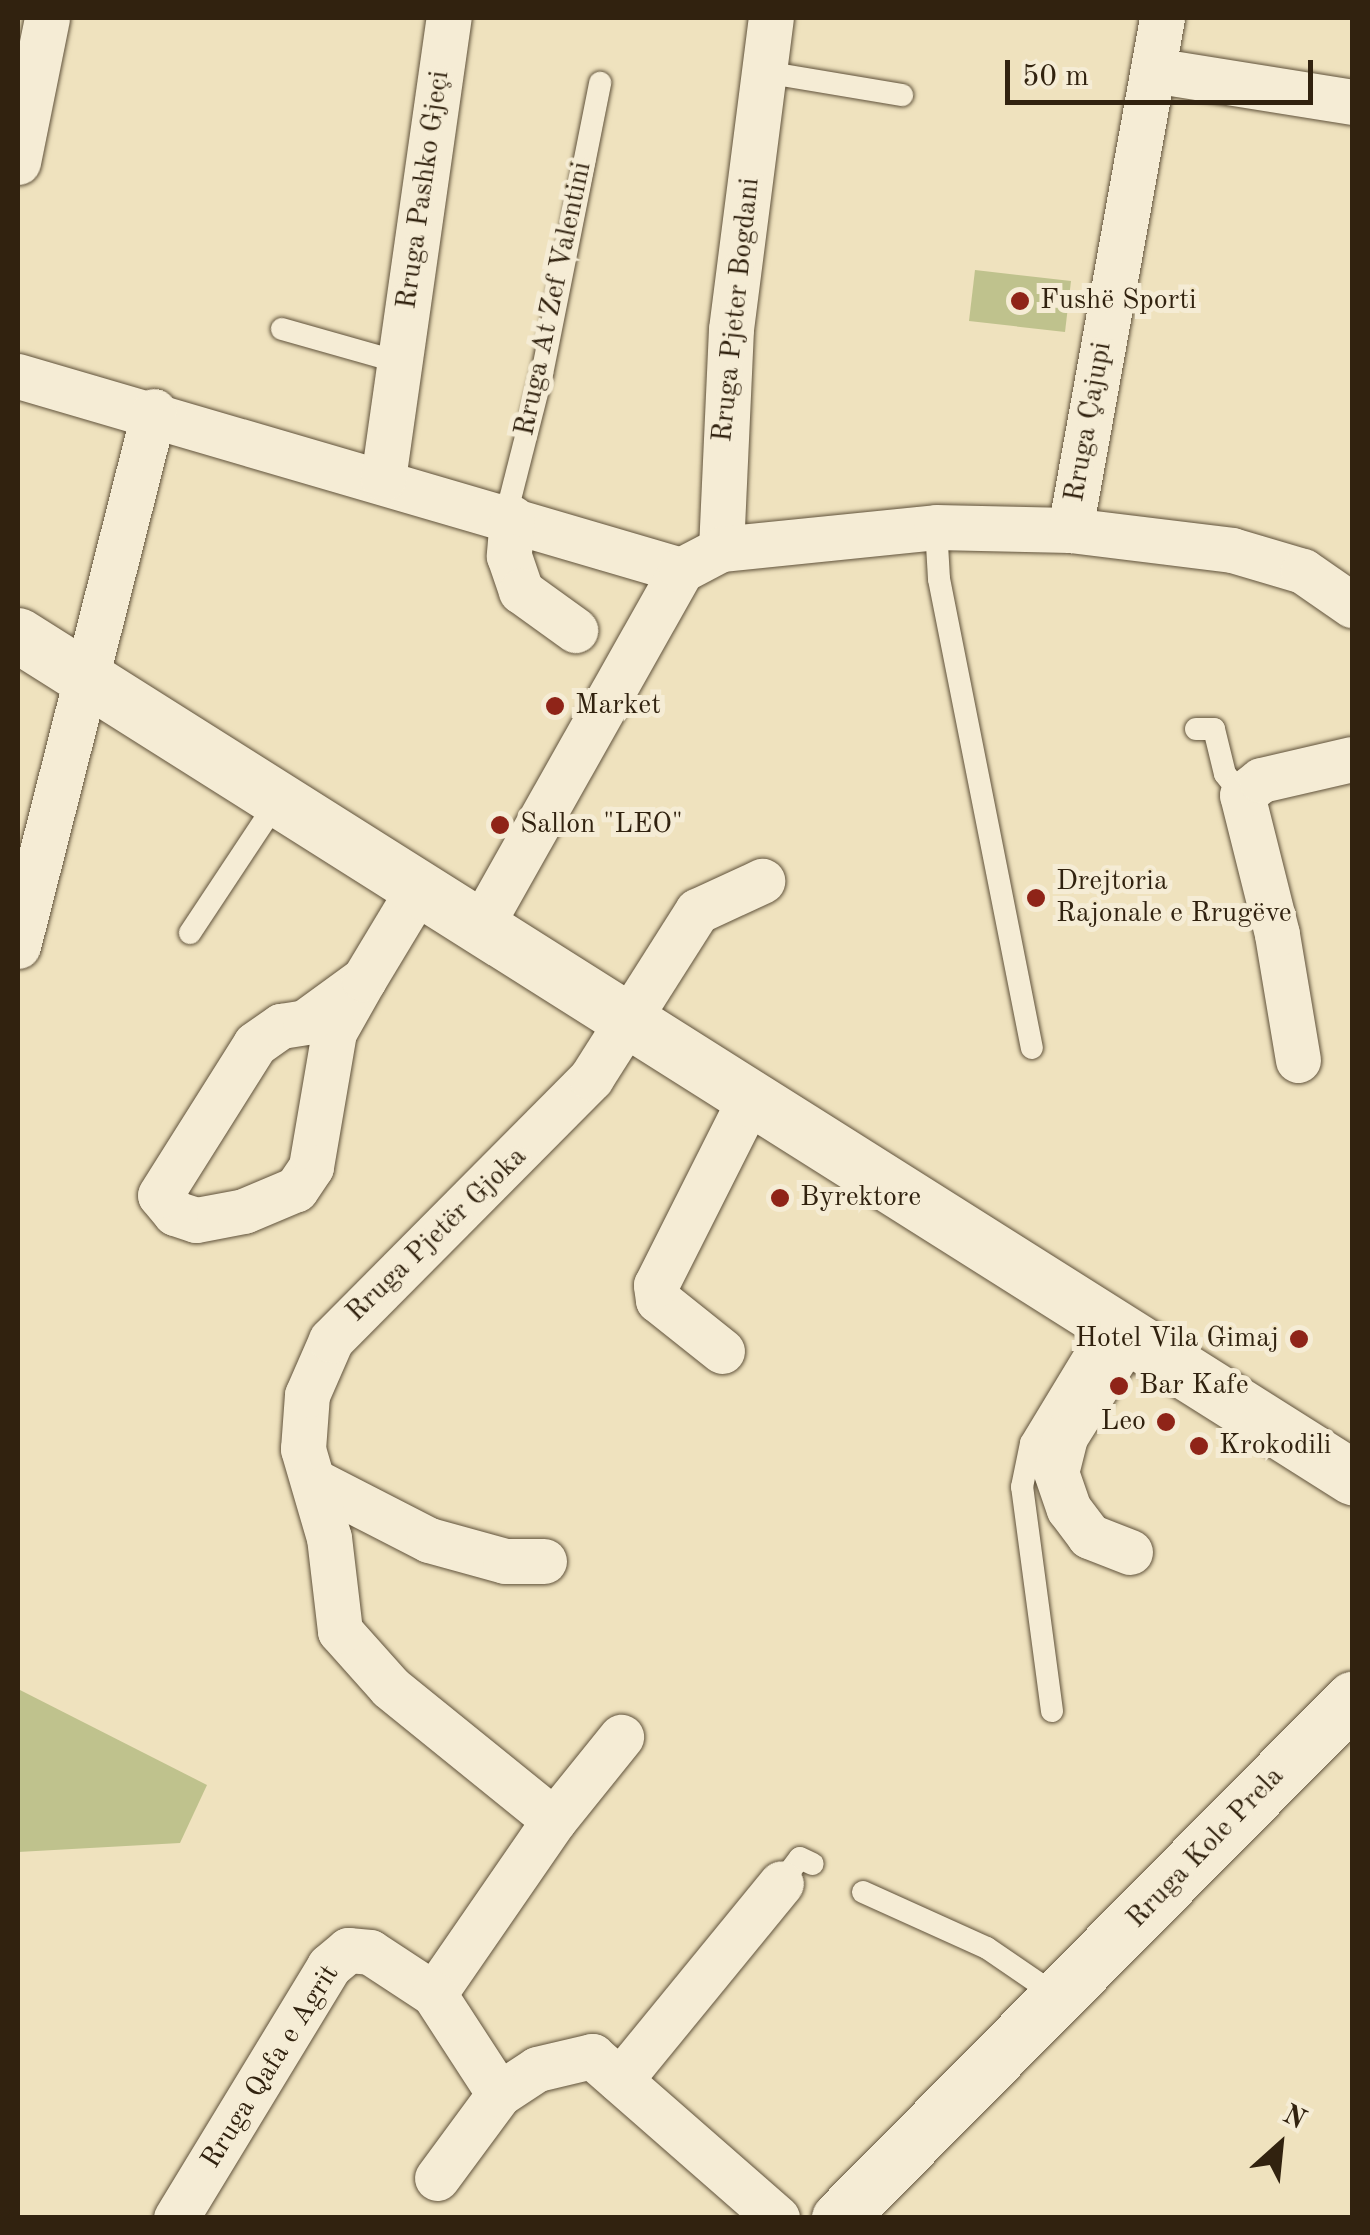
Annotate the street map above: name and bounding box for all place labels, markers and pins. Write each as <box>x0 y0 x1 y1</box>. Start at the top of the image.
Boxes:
place label: Fushë Sporti <box>1040 284 1197 318</box>
marker: Fushë Sporti <box>1009 290 1031 312</box>
place label: Market <box>575 689 661 723</box>
marker: Market <box>544 695 566 717</box>
place label: Sallon "LEO" <box>520 808 683 842</box>
marker: Sallon "LEO" <box>489 814 511 836</box>
place label: Drejtoria Rajonale e Rrugëve <box>1056 865 1292 931</box>
marker: Drejtoria Rajonale e Rrugëve <box>1025 887 1047 909</box>
place label: Byrektore <box>800 1181 921 1215</box>
marker: Byrektore <box>769 1187 791 1209</box>
place label: Hotel Vila Gimaj <box>1075 1322 1279 1356</box>
marker: Hotel Vila Gimaj <box>1288 1328 1310 1350</box>
place label: Bar Kafe <box>1139 1369 1249 1403</box>
marker: Bar Kafe <box>1108 1375 1130 1397</box>
place label: Leo <box>1100 1405 1146 1439</box>
marker: Leo <box>1155 1411 1177 1433</box>
place label: Krokodili <box>1219 1429 1331 1463</box>
marker: Krokodili <box>1188 1435 1210 1457</box>

